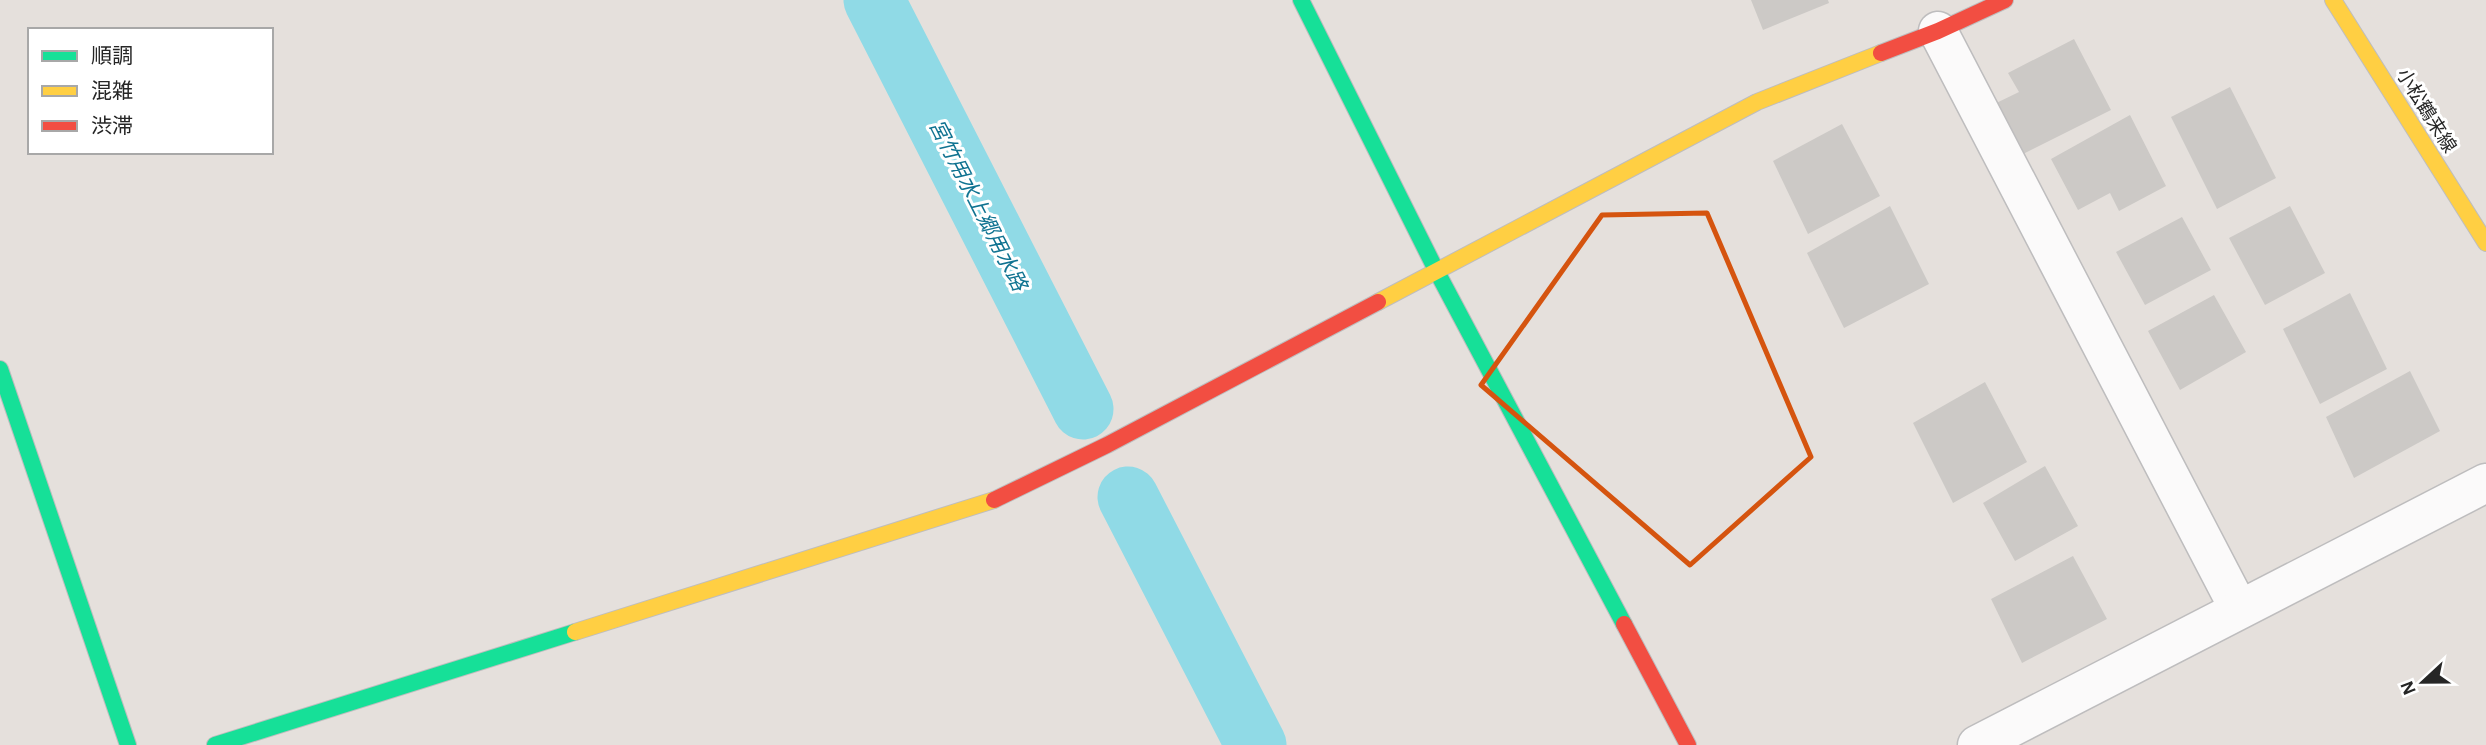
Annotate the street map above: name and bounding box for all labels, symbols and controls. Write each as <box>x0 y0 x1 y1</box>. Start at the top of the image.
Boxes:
legend <box>28 28 273 154</box>
text: 順調 <box>91 45 133 67</box>
street label: 小松鶴来線 <box>2392 64 2461 156</box>
text: 混雑 <box>91 80 133 102</box>
text: 渋滞 <box>91 115 133 137</box>
water label: 宮竹用水上郷用水路 <box>925 116 1032 296</box>
north arrow <box>2388 647 2458 717</box>
text: N <box>2397 678 2420 697</box>

